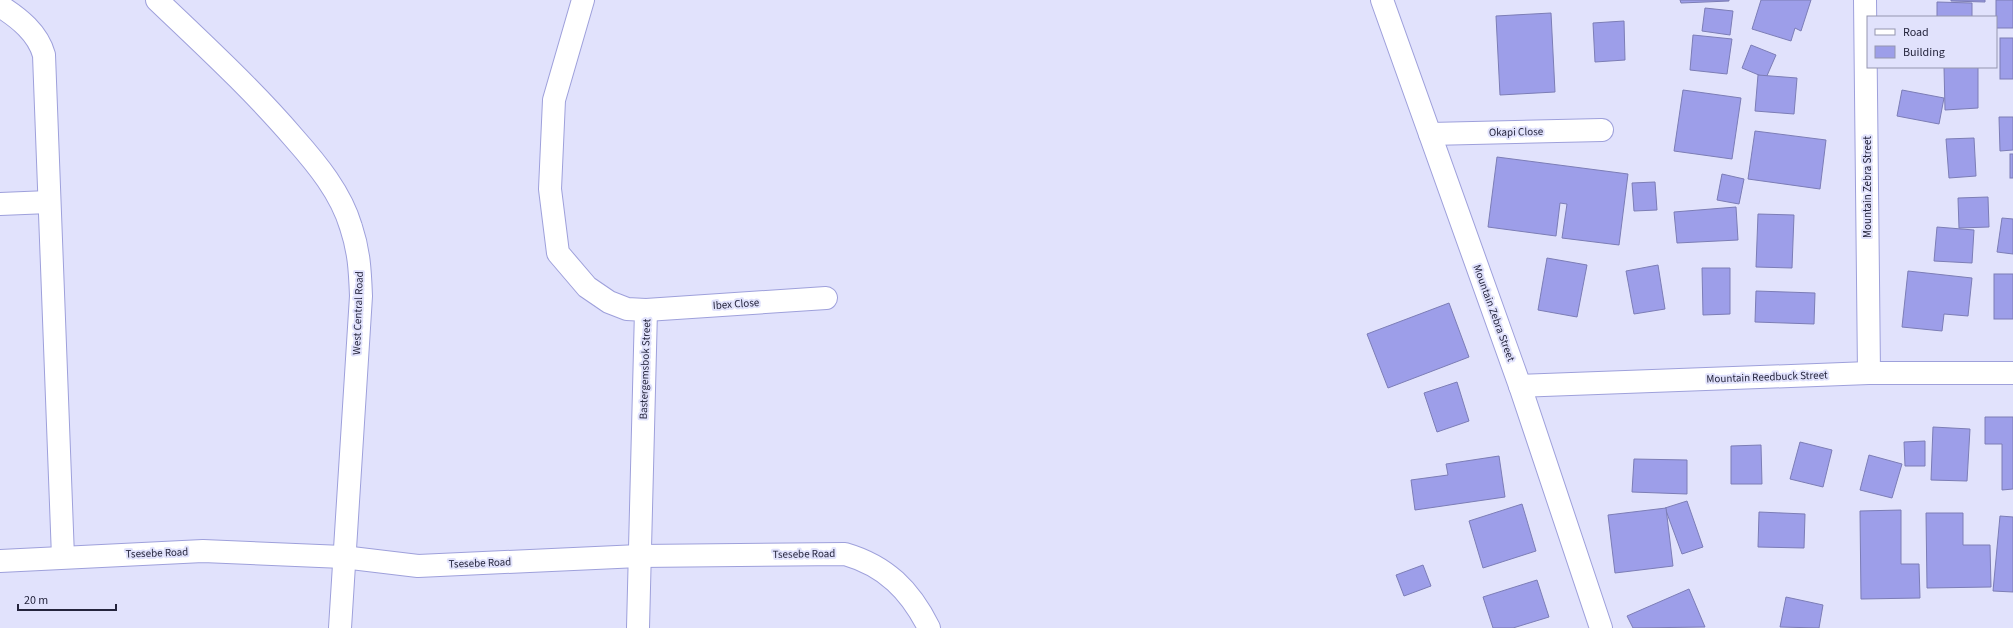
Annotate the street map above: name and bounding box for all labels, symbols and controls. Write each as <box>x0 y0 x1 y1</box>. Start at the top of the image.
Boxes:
legend <box>1867 16 1997 68</box>
text: Road <box>1903 24 1929 41</box>
text: Building <box>1903 44 1945 61</box>
street label: Okapi Close <box>1489 124 1544 140</box>
street label: Mountain Zebra Street <box>1860 136 1875 238</box>
street label: Mountain Zebra Street <box>1470 263 1519 364</box>
street label: West Central Road <box>349 271 367 355</box>
street label: Ibex Close <box>712 295 760 313</box>
street label: Bastergemsbok Street <box>636 318 654 420</box>
street label: Mountain Reedbuck Street <box>1706 367 1828 387</box>
street label: Tsesebe Road <box>125 544 189 562</box>
street label: Tsesebe Road <box>773 546 835 562</box>
street label: Tsesebe Road <box>448 554 512 572</box>
scale bar <box>18 586 116 612</box>
text: 20 m <box>24 592 48 609</box>

